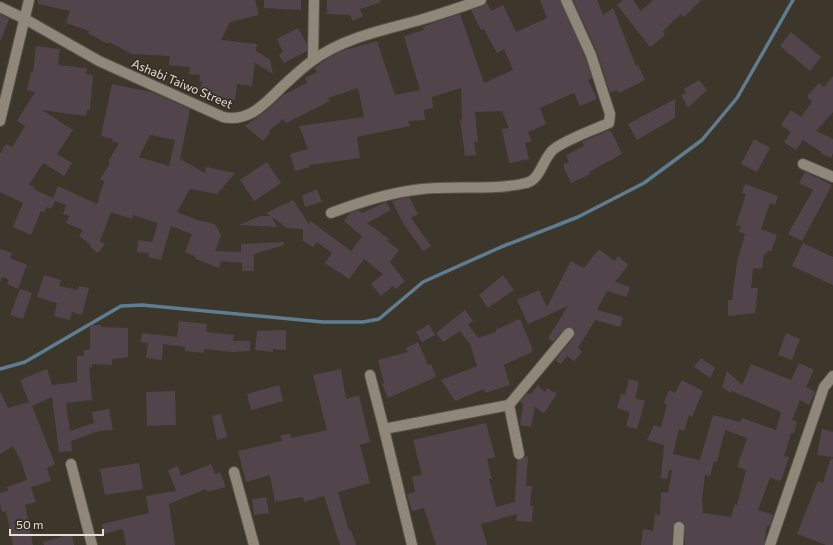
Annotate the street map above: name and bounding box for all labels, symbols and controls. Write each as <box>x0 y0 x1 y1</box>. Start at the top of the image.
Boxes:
street label: Ashabi Taiwo Street <box>130 56 235 111</box>
scale bar <box>10 511 103 537</box>
text: 50 m <box>16 517 44 531</box>

